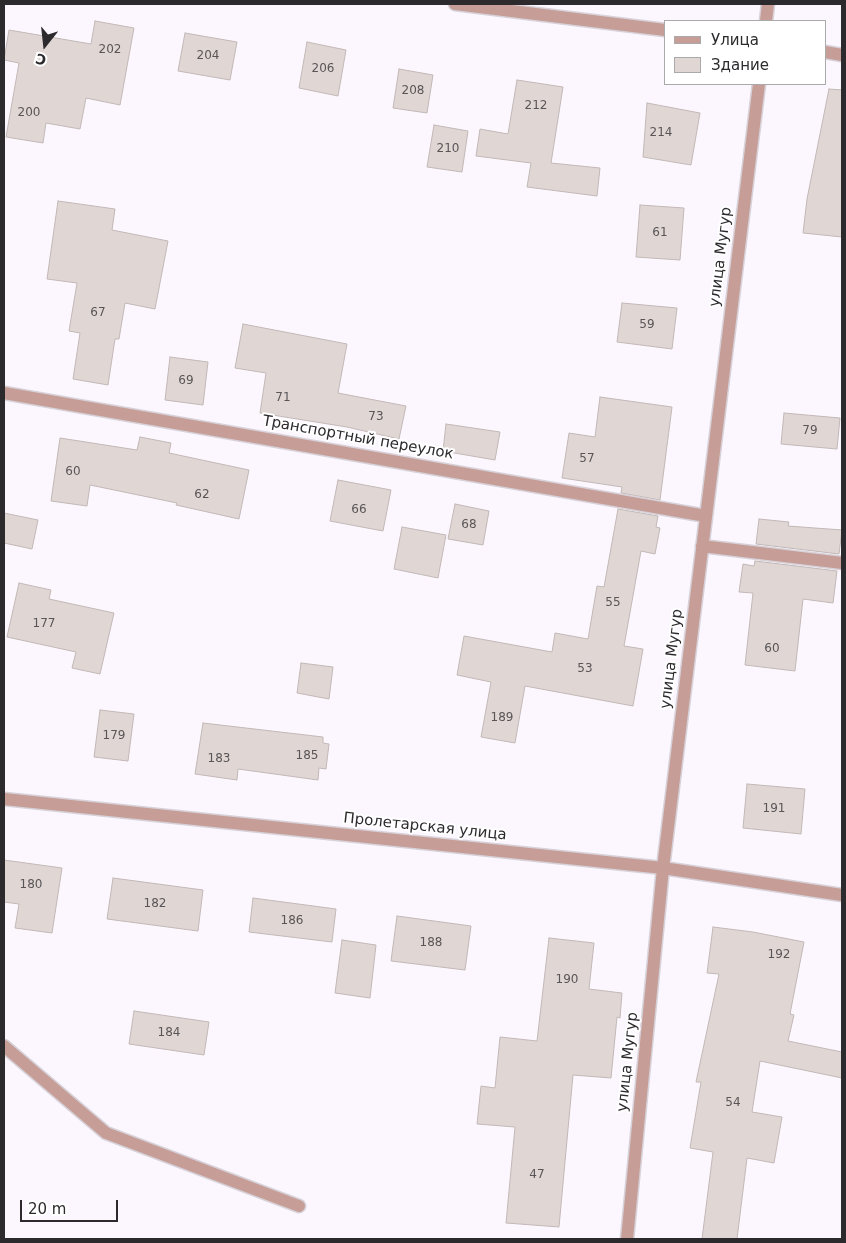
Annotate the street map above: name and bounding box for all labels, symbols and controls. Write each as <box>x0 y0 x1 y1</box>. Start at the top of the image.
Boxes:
north arrow <box>20 20 70 70</box>
legend <box>664 20 826 85</box>
text: Улица <box>711 31 759 49</box>
house number: 202 <box>99 43 121 57</box>
house number: 204 <box>197 49 219 63</box>
text: С <box>34 50 48 69</box>
text: Здание <box>711 56 769 74</box>
house number: 206 <box>312 62 334 76</box>
house number: 208 <box>402 84 424 98</box>
house number: 212 <box>525 99 547 113</box>
house number: 200 <box>18 106 40 120</box>
house number: 214 <box>650 126 672 140</box>
house number: 210 <box>437 142 459 156</box>
street label: улица Мугур <box>706 206 736 308</box>
house number: 61 <box>652 226 668 240</box>
house number: 67 <box>90 306 106 320</box>
house number: 59 <box>639 318 655 332</box>
house number: 69 <box>178 374 194 388</box>
house number: 71 <box>275 391 291 405</box>
house number: 73 <box>368 410 384 424</box>
street label: Транспортный переулок <box>261 412 455 464</box>
house number: 79 <box>802 424 818 438</box>
house number: 57 <box>579 452 595 466</box>
house number: 60 <box>65 465 81 479</box>
house number: 62 <box>194 488 210 502</box>
house number: 66 <box>351 503 367 517</box>
house number: 68 <box>461 518 477 532</box>
house number: 55 <box>605 596 621 610</box>
street label: улица Мугур <box>657 608 687 710</box>
house number: 177 <box>33 617 55 631</box>
house number: 60 <box>764 642 780 656</box>
house number: 53 <box>577 662 593 676</box>
house number: 189 <box>491 711 513 725</box>
house number: 179 <box>103 729 125 743</box>
house number: 185 <box>296 749 318 763</box>
house number: 183 <box>208 752 230 766</box>
house number: 191 <box>763 802 785 816</box>
street label: Пролетарская улица <box>342 809 508 845</box>
house number: 180 <box>20 878 42 892</box>
house number: 182 <box>144 897 166 911</box>
house number: 186 <box>281 914 303 928</box>
house number: 188 <box>420 936 442 950</box>
house number: 192 <box>768 948 790 962</box>
house number: 190 <box>556 973 578 987</box>
street label: улица Мугур <box>614 1011 642 1113</box>
house number: 184 <box>158 1026 180 1040</box>
house number: 54 <box>725 1096 741 1110</box>
house number: 47 <box>529 1168 545 1182</box>
scale bar <box>22 1190 120 1222</box>
text: 20 m <box>28 1200 66 1218</box>

